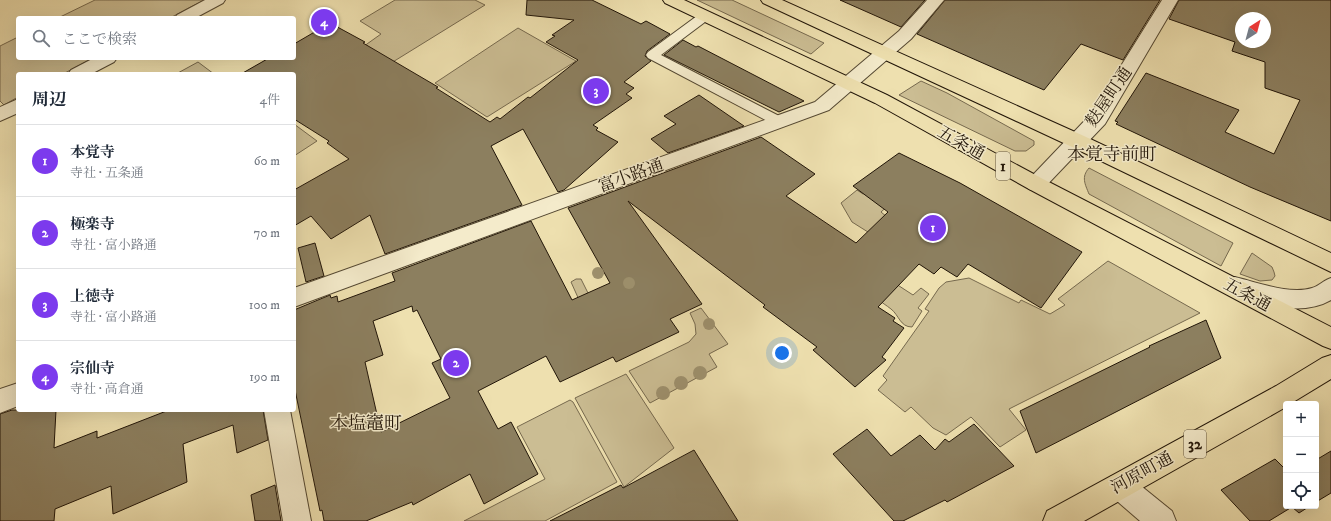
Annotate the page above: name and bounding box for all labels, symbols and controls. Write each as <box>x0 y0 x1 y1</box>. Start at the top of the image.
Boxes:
pin: 4 <box>311 7 337 37</box>
north arrow <box>1235 12 1271 48</box>
search box <box>16 16 296 60</box>
icon: search <box>30 27 52 49</box>
text: ここで検索 <box>62 30 137 49</box>
street label: 麩屋町通 <box>1081 63 1137 131</box>
pin: 3 <box>583 76 609 106</box>
text: 周辺 <box>32 89 66 111</box>
text: 4件 <box>260 92 280 108</box>
street label: 五条通 <box>933 121 989 165</box>
text: 本覚寺 <box>70 143 115 162</box>
district label: 本覚寺前町 <box>1067 144 1157 166</box>
road number: 1 <box>996 152 1010 180</box>
text: 1 <box>43 153 47 169</box>
text: 60 m <box>254 153 280 169</box>
street label: 富小路通 <box>595 154 667 198</box>
text: 寺社 · 五条通 <box>70 165 144 181</box>
pin: 1 <box>920 213 946 243</box>
text: 極楽寺 <box>70 215 115 234</box>
text: 2 <box>42 225 48 241</box>
text: 70 m <box>254 225 280 241</box>
text: 寺社 · 富小路通 <box>70 237 157 253</box>
street label: 五条通 <box>1219 273 1275 317</box>
text: 上徳寺 <box>70 287 115 306</box>
text: 3 <box>43 297 47 313</box>
text: 100 m <box>249 297 280 313</box>
text: 寺社 · 富小路通 <box>70 309 157 325</box>
your location <box>772 343 792 363</box>
pin: 2 <box>443 348 469 378</box>
text: 宗仙寺 <box>70 359 115 378</box>
text: 4 <box>41 369 49 385</box>
text: 190 m <box>249 369 280 385</box>
text: 寺社 · 高倉通 <box>70 381 144 397</box>
map controls <box>1283 401 1319 509</box>
button: + <box>1283 401 1319 437</box>
district label: 本塩竈町 <box>330 413 402 435</box>
road number: 32 <box>1184 430 1206 458</box>
button: − <box>1283 437 1319 473</box>
street label: 河原町通 <box>1107 447 1177 499</box>
button: locate <box>1283 473 1319 509</box>

